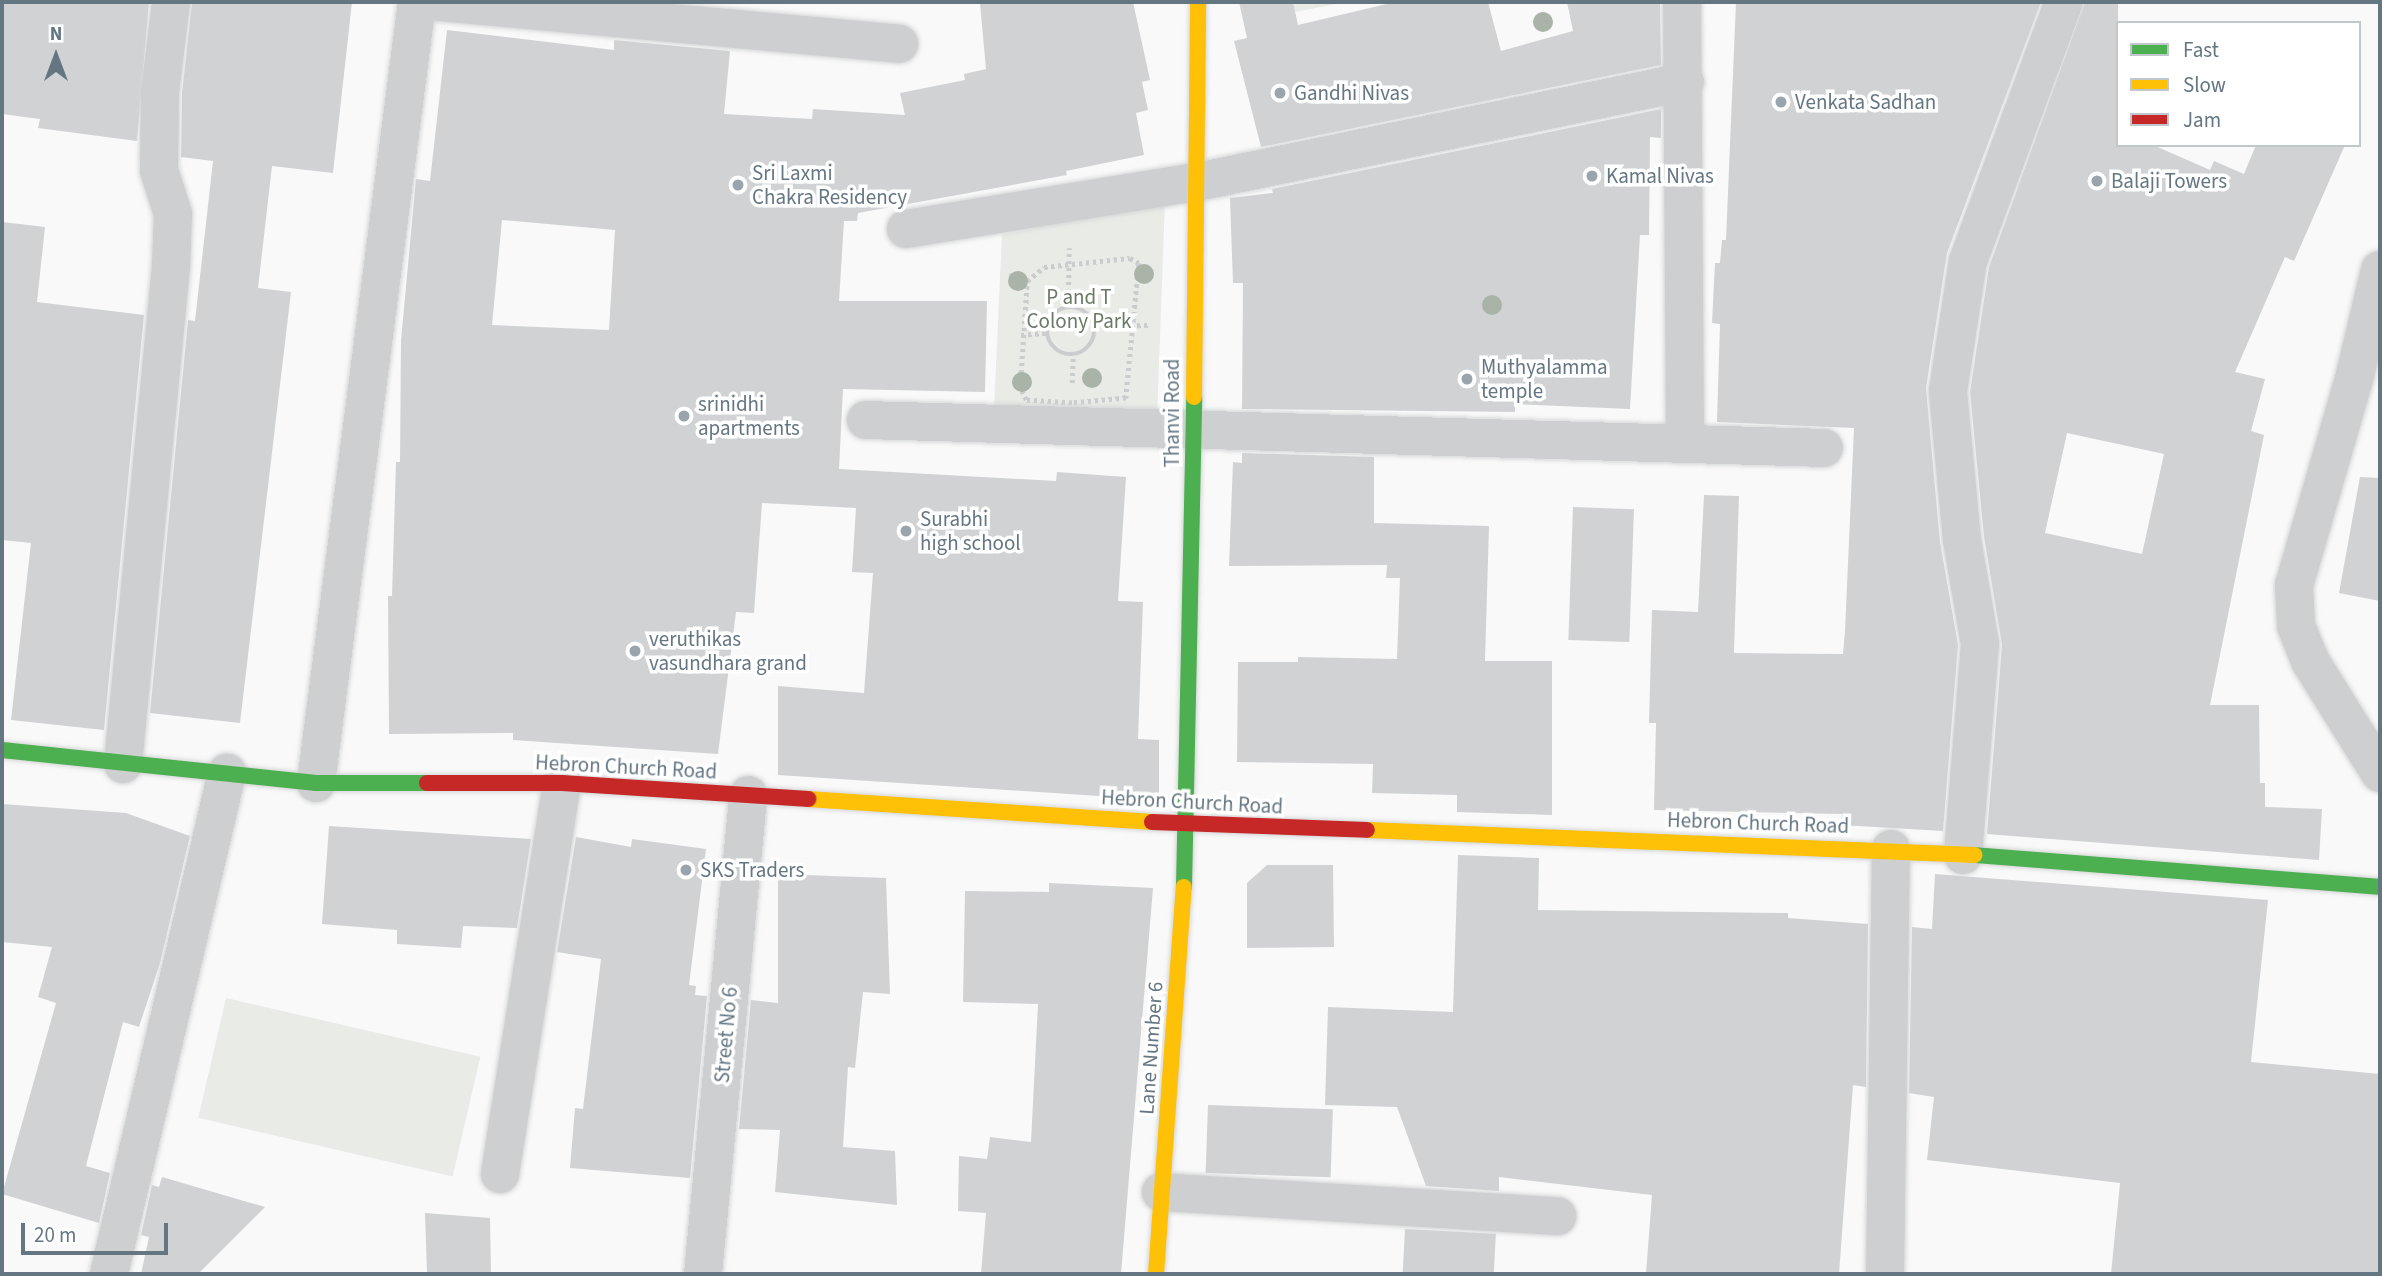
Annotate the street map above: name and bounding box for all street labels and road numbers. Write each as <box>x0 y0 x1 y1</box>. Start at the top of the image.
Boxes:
street label: Thanvi Road <box>1159 359 1185 467</box>
street label: Hebron Church Road <box>534 750 718 784</box>
street label: Hebron Church Road <box>1100 785 1284 819</box>
street label: Hebron Church Road <box>1667 807 1849 839</box>
street label: Lane Number 6 <box>1134 981 1168 1115</box>
street label: Street No 6 <box>709 986 743 1084</box>

